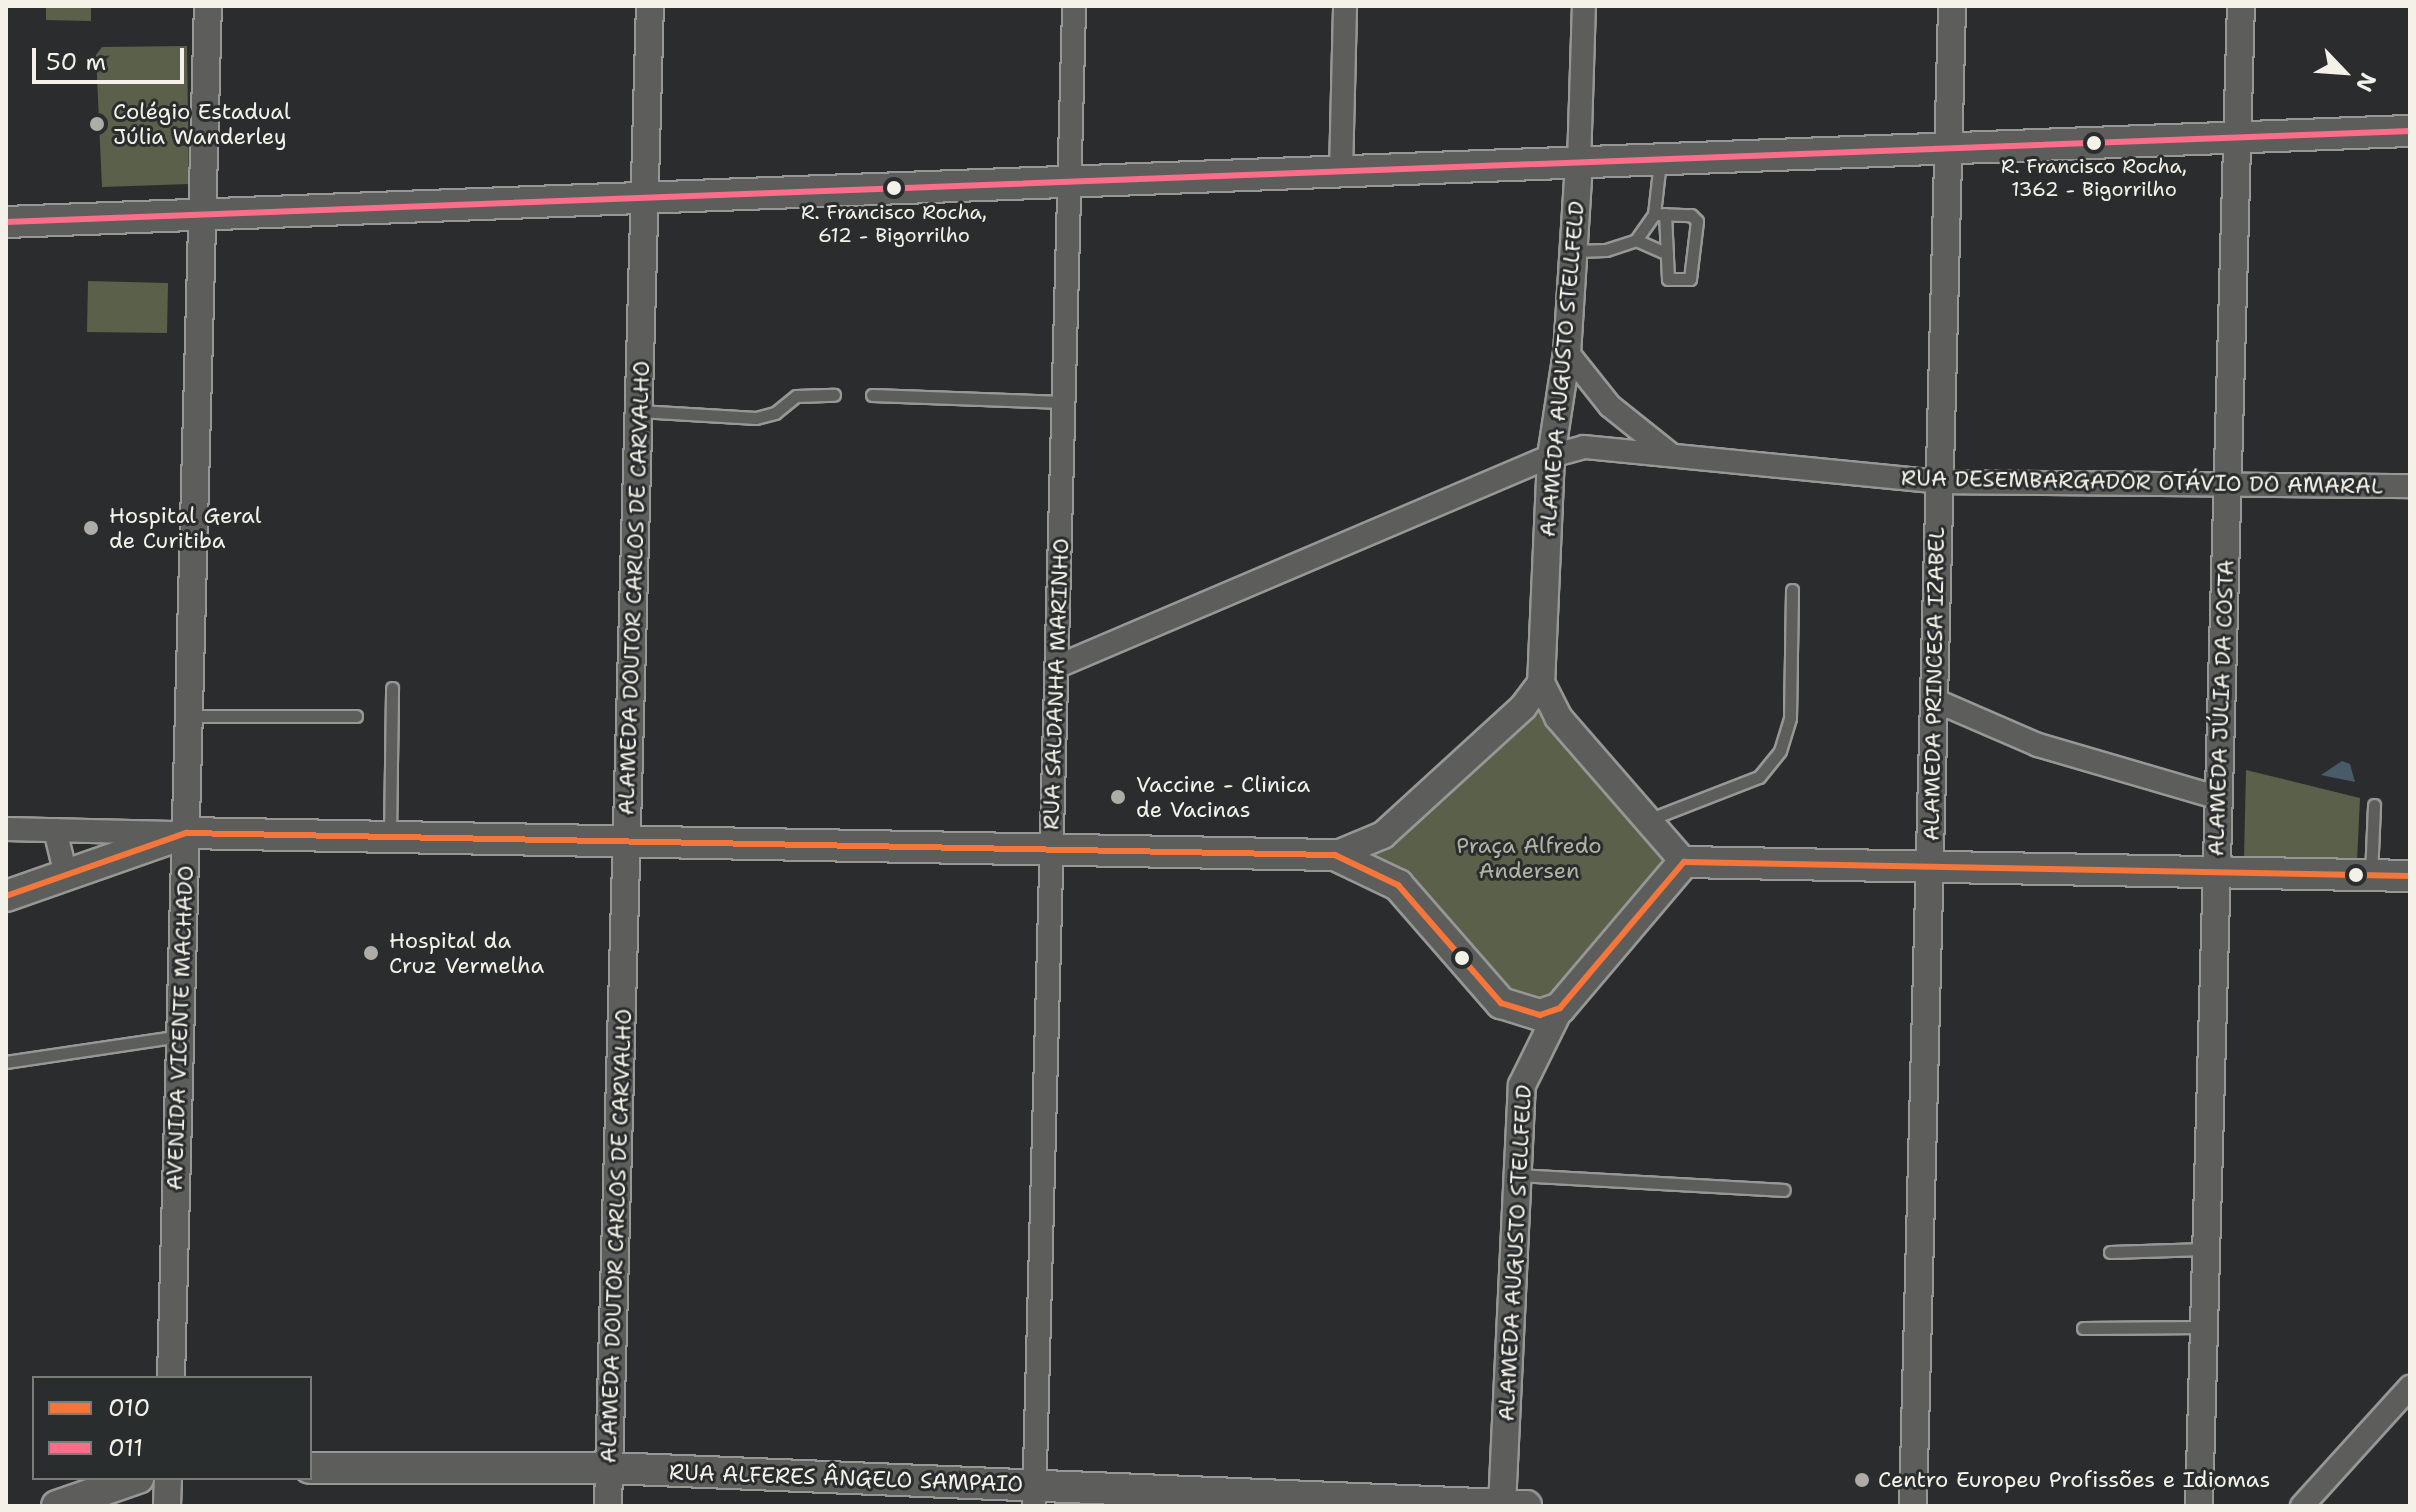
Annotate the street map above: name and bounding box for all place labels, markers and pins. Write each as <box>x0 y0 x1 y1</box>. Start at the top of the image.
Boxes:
place label: Colégio Estadual Júlia Wanderley <box>113 98 291 150</box>
marker: Colégio Estadual Júlia Wanderley <box>88 115 106 133</box>
marker: R. Francisco Rocha, 1362 - Bigorrilho <box>2086 135 2102 151</box>
place label: R. Francisco Rocha, 1362 - Bigorrilho <box>2001 154 2187 201</box>
marker: R. Francisco Rocha, 612 - Bigorrilho <box>886 180 902 196</box>
place label: R. Francisco Rocha, 612 - Bigorrilho <box>801 200 987 247</box>
place label: Hospital Geral de Curitiba <box>109 502 261 554</box>
marker: Hospital Geral de Curitiba <box>80 517 102 539</box>
place label: Vaccine - Clinica de Vacinas <box>1136 771 1310 822</box>
marker: Vaccine - Clinica de Vacinas <box>1107 786 1129 808</box>
unlabelled marker <box>2348 867 2364 883</box>
place label: Hospital da Cruz Vermelha <box>389 927 544 978</box>
marker: Hospital da Cruz Vermelha <box>360 942 382 964</box>
unlabelled marker <box>1454 950 1470 966</box>
place label: Centro Europeu Profissões e Idiomas <box>1878 1467 2270 1493</box>
marker: Centro Europeu Profissões e Idiomas <box>1853 1471 1871 1489</box>

